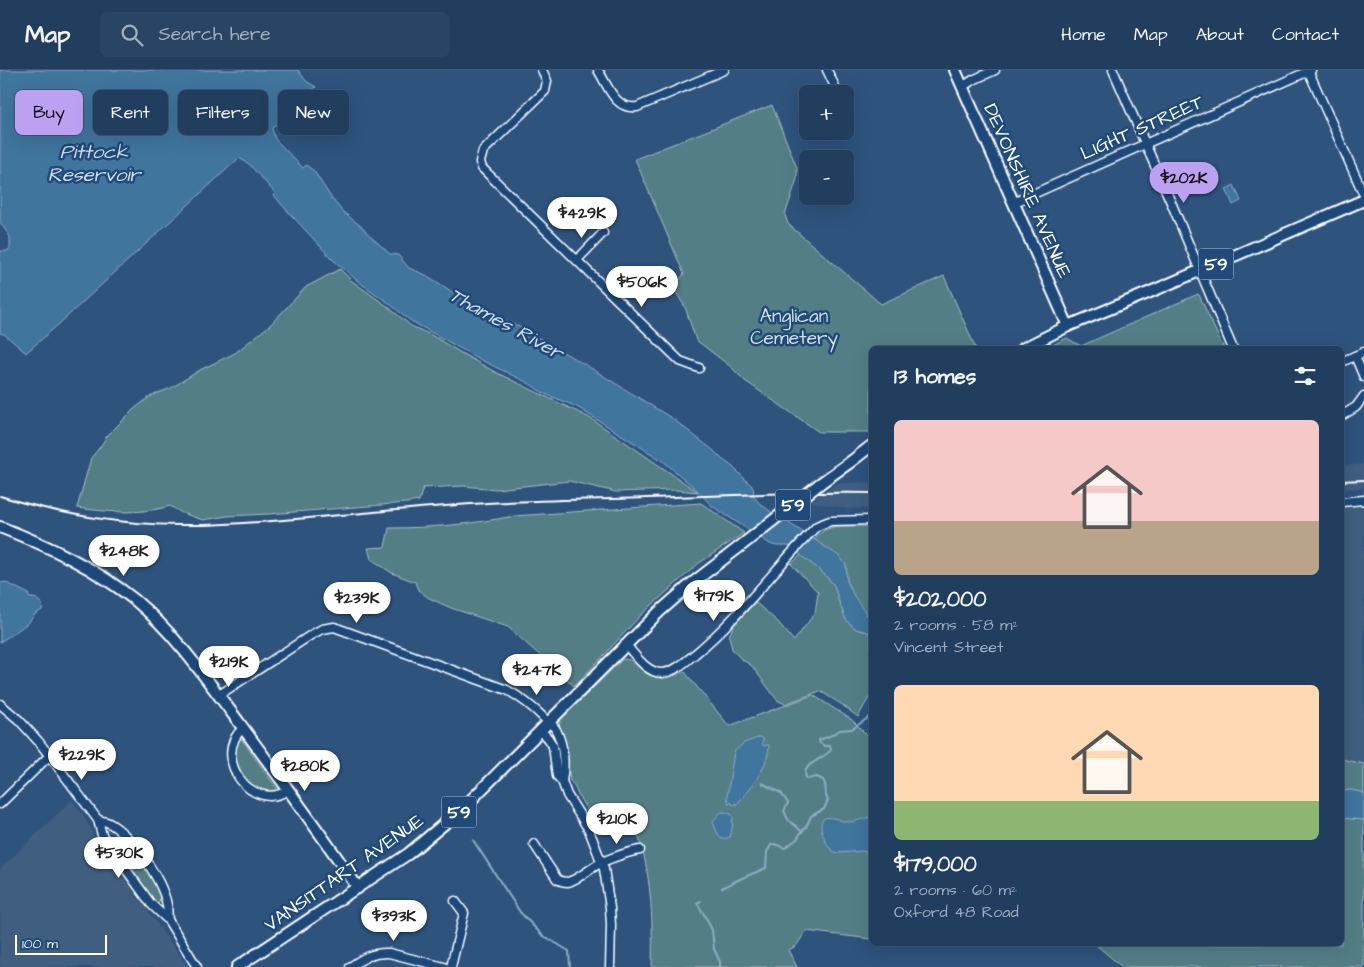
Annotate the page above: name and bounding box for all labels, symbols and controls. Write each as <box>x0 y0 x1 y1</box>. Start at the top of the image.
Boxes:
search box <box>100 12 450 57</box>
text: Map <box>25 18 70 52</box>
icon: search <box>118 21 146 49</box>
text: Search here <box>158 21 271 48</box>
text: Home <box>1061 22 1106 47</box>
text: Map <box>1134 22 1168 47</box>
text: About <box>1196 22 1244 47</box>
text: Contact <box>1272 22 1339 47</box>
map controls <box>799 85 854 205</box>
button: + <box>799 85 854 140</box>
street label: LIGHT STREET <box>1076 89 1208 167</box>
chip: Buy <box>15 90 83 135</box>
chip: Rent <box>93 90 168 135</box>
chip: Filters <box>178 90 268 135</box>
chip: New <box>278 90 349 135</box>
street label: DEVONSHIRE AVENUE <box>976 100 1078 282</box>
water label: Pittock Reservoir <box>48 138 142 189</box>
button: − <box>799 150 854 205</box>
pin: $202K <box>1149 162 1219 204</box>
text: $202K <box>1161 167 1208 189</box>
pin: $429K <box>547 196 617 239</box>
text: $429K <box>558 202 606 224</box>
road number: 59 <box>1198 248 1234 280</box>
pin: $506K <box>607 266 677 308</box>
text: $506K <box>617 271 667 293</box>
water label: Thames River <box>444 281 570 368</box>
park label: Anglican Cemetery <box>750 303 838 353</box>
text: 13 homes <box>894 362 976 391</box>
icon: filters <box>1291 362 1319 390</box>
icon: home <box>1062 452 1152 542</box>
road number: 59 <box>776 490 810 520</box>
pin: $248K <box>89 534 159 577</box>
text: $248K <box>99 540 149 562</box>
pin: $179K <box>679 580 749 622</box>
pin: $239K <box>322 582 392 624</box>
text: $179K <box>694 585 734 607</box>
text: $202,000 <box>894 585 986 614</box>
text: $239K <box>335 587 380 609</box>
text: 2 rooms · 58 m² <box>894 614 1019 636</box>
text: Vincent Street <box>894 636 1003 658</box>
pin: $219K <box>194 646 264 688</box>
text: $219K <box>210 651 248 673</box>
pin: $247K <box>502 654 572 696</box>
text: $247K <box>513 659 561 681</box>
icon: home <box>1062 717 1152 807</box>
pin: $229K <box>47 738 117 781</box>
text: $229K <box>59 744 105 766</box>
pin: $280K <box>270 750 340 792</box>
text: $280K <box>281 755 329 777</box>
road number: 59 <box>442 796 476 828</box>
pin: $210K <box>582 802 652 845</box>
street label: VANSITTART AVENUE <box>259 808 429 938</box>
text: $210K <box>597 808 637 830</box>
pin: $530K <box>84 836 154 879</box>
text: $530K <box>95 842 143 864</box>
text: $179,000 <box>894 850 977 879</box>
text: 2 rooms · 60 m² <box>894 879 1017 901</box>
pin: $393K <box>359 900 429 942</box>
text: Oxford 48 Road <box>894 901 1019 923</box>
text: $393K <box>372 905 416 927</box>
scale bar <box>15 932 108 955</box>
text: 100 m <box>22 934 58 954</box>

